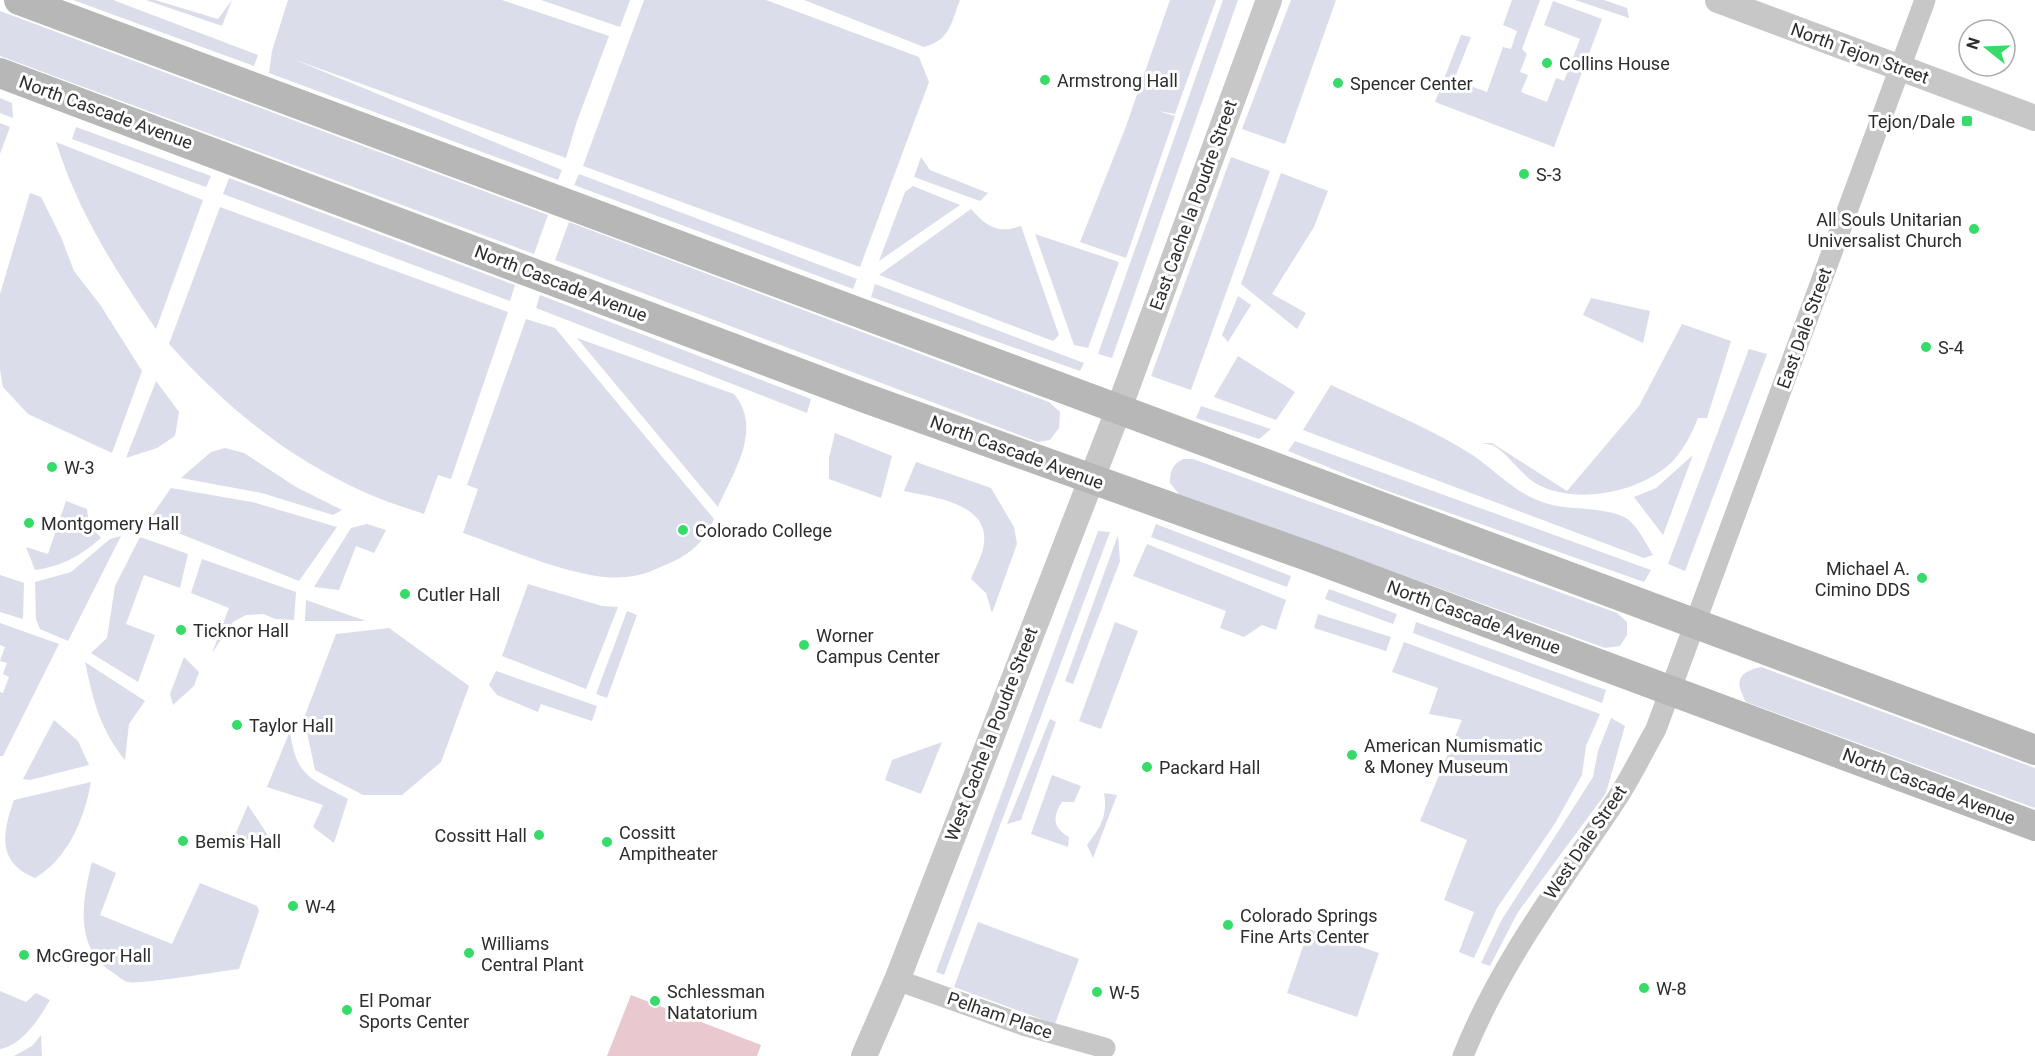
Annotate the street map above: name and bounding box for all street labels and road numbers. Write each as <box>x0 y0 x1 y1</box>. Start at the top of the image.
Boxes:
street label: North Tejon Street <box>1788 18 1932 88</box>
street label: North Cascade Avenue <box>16 71 196 153</box>
street label: East Cache la Poudre Street <box>1145 97 1241 313</box>
street label: North Cascade Avenue <box>472 240 650 326</box>
street label: East Dale Street <box>1772 265 1836 391</box>
street label: North Cascade Avenue <box>927 411 1107 493</box>
street label: North Cascade Avenue <box>1384 576 1564 658</box>
street label: West Cache la Poudre Street <box>940 624 1042 844</box>
street label: North Cascade Avenue <box>1840 743 2018 829</box>
street label: West Dale Street <box>1539 781 1631 903</box>
street label: Pelham Place <box>945 987 1055 1043</box>

